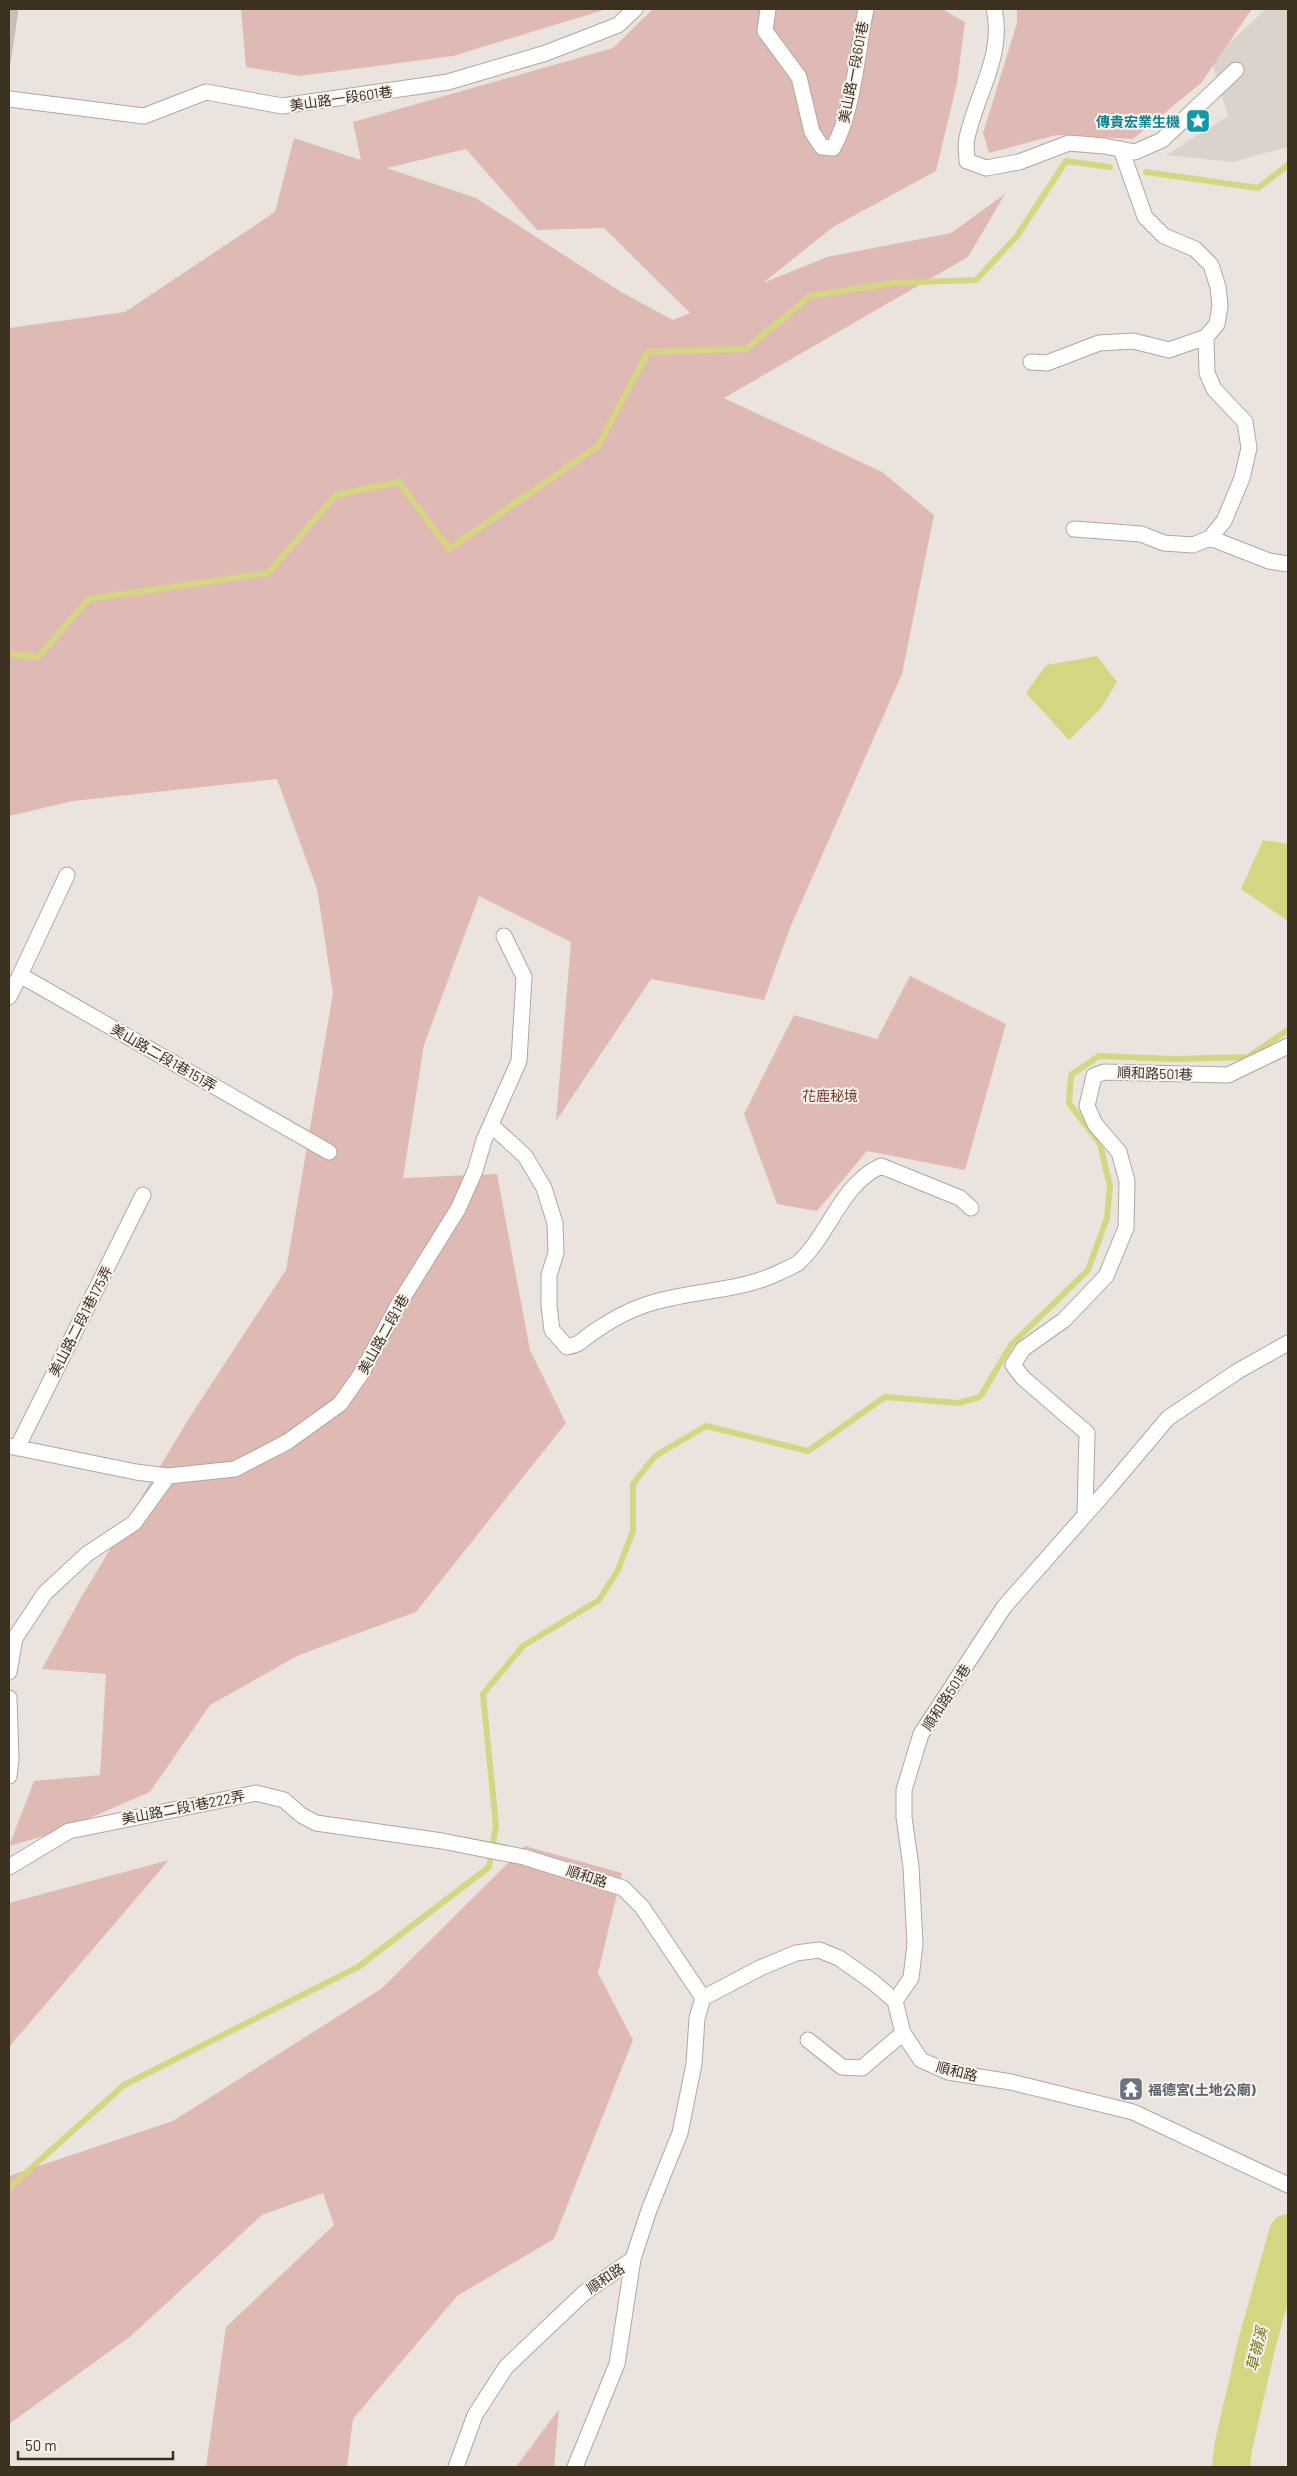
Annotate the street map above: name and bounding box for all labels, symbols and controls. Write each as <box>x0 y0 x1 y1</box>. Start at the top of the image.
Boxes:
street label: 美山路一段601巷 <box>835 20 871 124</box>
street label: 美山路一段601巷 <box>289 82 393 114</box>
place icon: 傳貴宏業生機 <box>1185 108 1211 134</box>
place label: 傳貴宏業生機 <box>1096 113 1180 130</box>
street label: 美山路二段1巷151弄 <box>108 1020 220 1094</box>
street label: 順和路501巷 <box>1117 1063 1193 1083</box>
park label: 花鹿秘境 <box>802 1087 858 1104</box>
street label: 美山路二段1巷175弄 <box>45 1263 115 1379</box>
street label: 美山路二段1巷 <box>354 1291 412 1377</box>
street label: 順和路501巷 <box>918 1661 974 1733</box>
street label: 美山路二段1巷222弄 <box>120 1787 246 1827</box>
street label: 順和路 <box>564 1861 610 1891</box>
street label: 順和路 <box>935 2058 979 2084</box>
temple icon: 福德宮(土地公廟) <box>1118 2076 1144 2102</box>
place label: 福德宮(土地公廟) <box>1148 2081 1256 2098</box>
street label: 順和路 <box>583 2259 627 2297</box>
water label: 草嶺溪 <box>1242 2323 1271 2373</box>
scale bar <box>18 2428 172 2460</box>
text: 50 m <box>25 2436 57 2454</box>

